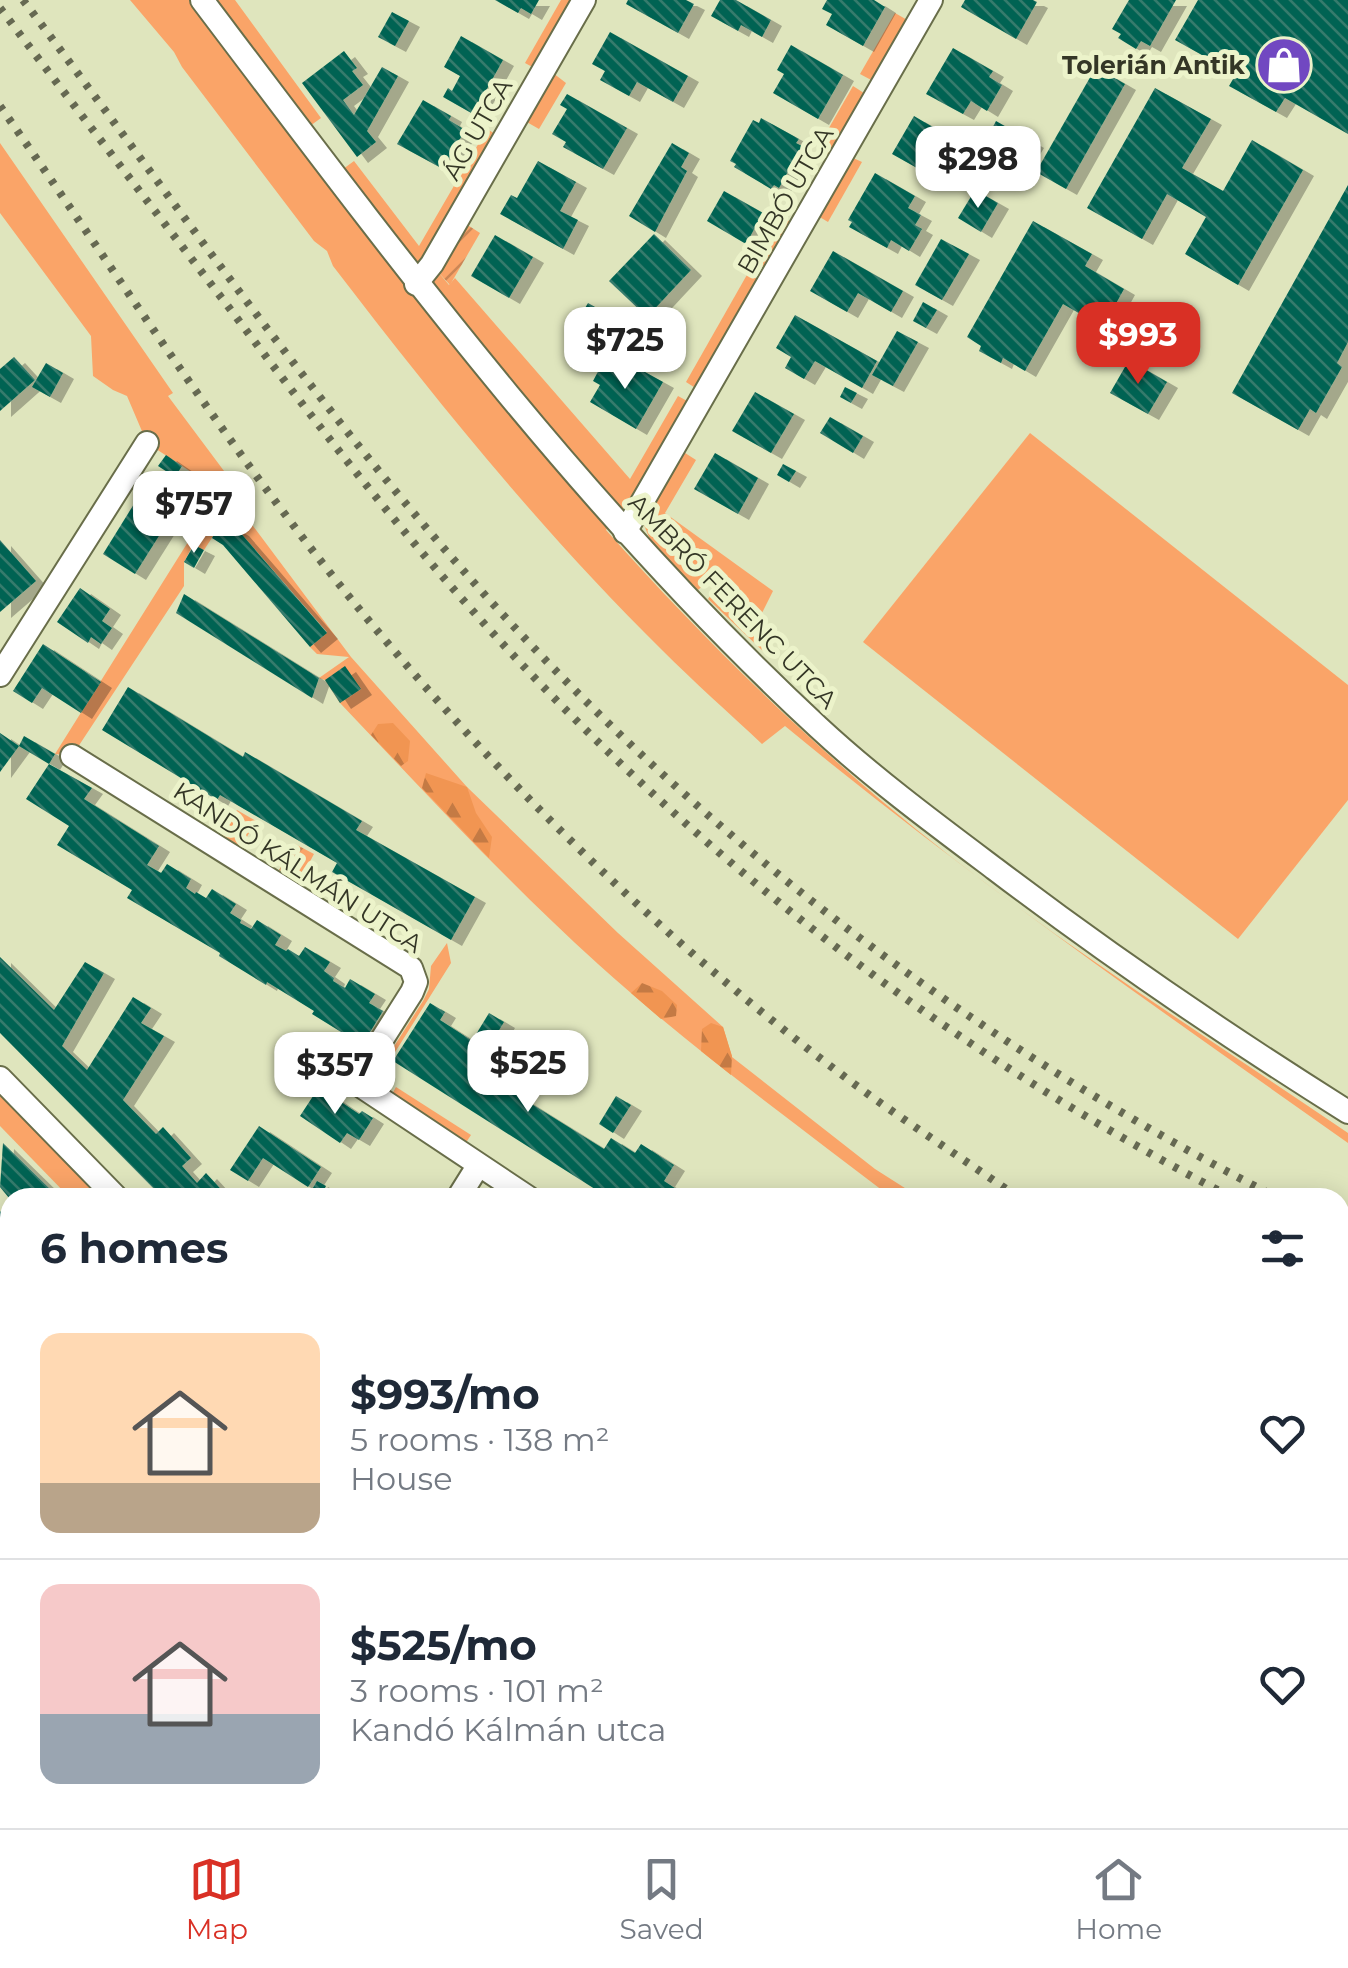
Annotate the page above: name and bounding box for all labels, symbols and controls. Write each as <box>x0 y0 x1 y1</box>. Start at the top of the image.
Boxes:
shop icon: Tolerián Antik <box>1254 35 1314 95</box>
place label: Tolerián Antik <box>1062 50 1246 80</box>
street label: ÁG UTCA <box>436 73 518 185</box>
street label: BIMBÓ UTCA <box>731 121 839 279</box>
pin: $298 <box>919 126 1037 211</box>
text: $298 <box>938 139 1018 178</box>
pin: $993 <box>1079 302 1197 387</box>
pin: $725 <box>566 307 684 392</box>
text: $993 <box>1098 315 1178 354</box>
text: $725 <box>586 320 664 359</box>
pin: $757 <box>135 471 253 556</box>
text: $757 <box>155 484 233 523</box>
street label: AMBRÓ FERENC UTCA <box>623 487 844 715</box>
street label: KANDÓ KÁLMÁN UTCA <box>168 775 428 959</box>
pin: $525 <box>469 1030 587 1115</box>
pin: $357 <box>276 1032 394 1117</box>
text: $525 <box>489 1043 567 1082</box>
text: $357 <box>296 1045 374 1084</box>
icon: filters <box>1255 1221 1310 1276</box>
text: 6 homes <box>40 1222 228 1274</box>
text: $993/mo <box>350 1368 540 1420</box>
icon: home <box>120 1373 240 1493</box>
icon: heart <box>1255 1406 1310 1461</box>
text: 5 rooms · 138 m² <box>350 1420 610 1459</box>
text: House <box>350 1459 453 1498</box>
text: $525/mo <box>350 1619 537 1671</box>
icon: home <box>120 1624 240 1744</box>
icon: heart <box>1255 1657 1310 1712</box>
text: 3 rooms · 101 m² <box>350 1671 604 1710</box>
text: Kandó Kálmán utca <box>350 1710 666 1749</box>
tab: Map <box>186 1852 248 1946</box>
tab: Saved <box>620 1852 704 1946</box>
tab: Home <box>1075 1852 1162 1946</box>

